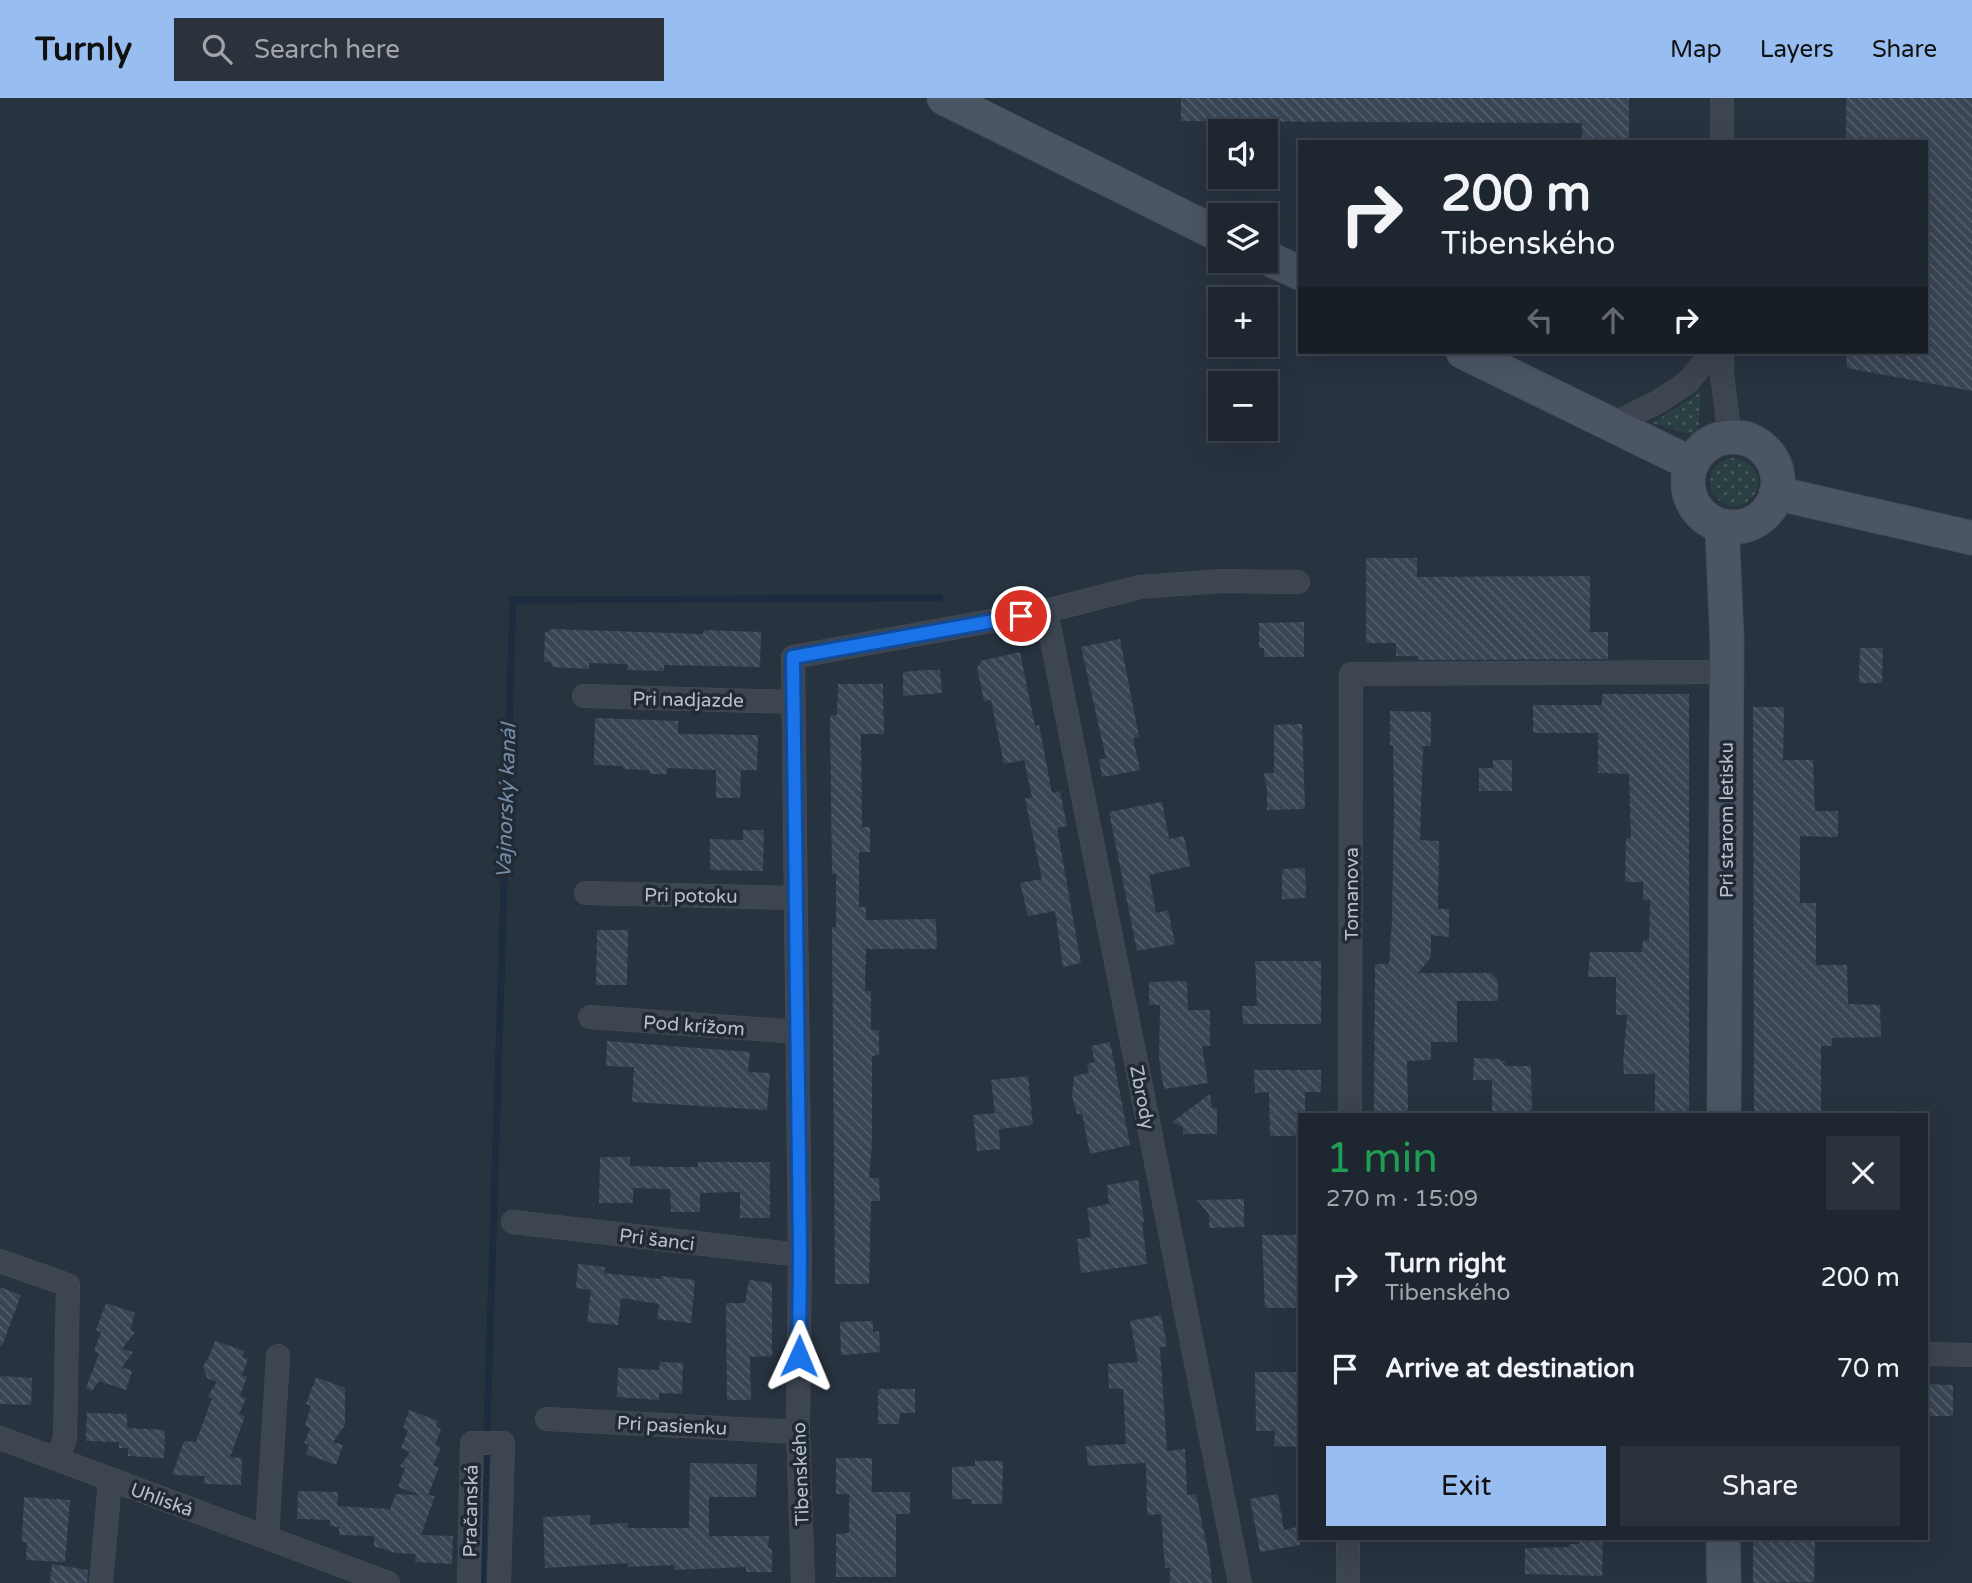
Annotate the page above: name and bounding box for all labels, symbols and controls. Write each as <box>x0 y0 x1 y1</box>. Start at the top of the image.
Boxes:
search box <box>174 18 664 81</box>
text: Turnly <box>35 30 132 69</box>
icon: search <box>198 30 236 68</box>
text: Search here <box>254 34 400 65</box>
text: Map <box>1670 35 1722 64</box>
text: Layers <box>1760 35 1834 64</box>
text: Share <box>1872 35 1937 64</box>
map controls <box>1208 119 1278 441</box>
button: sound <box>1208 119 1278 189</box>
text: 200 m <box>1441 165 1591 224</box>
icon: right <box>1326 168 1417 259</box>
button: layers <box>1208 203 1278 273</box>
text: Tibenského <box>1441 225 1616 263</box>
button: + <box>1208 287 1278 357</box>
icon: left <box>1521 301 1559 339</box>
icon: ahead <box>1594 301 1632 339</box>
icon: right <box>1667 301 1705 339</box>
button: − <box>1208 371 1278 441</box>
pin <box>991 586 1051 646</box>
icon: arrive <box>1002 597 1040 635</box>
street label: Pri nadjazde <box>632 688 744 712</box>
water label: Vajnorský kanál <box>491 720 522 879</box>
street label: Pri starom letisku <box>1716 742 1738 898</box>
street label: Tomanova <box>1341 847 1363 941</box>
street label: Pri potoku <box>644 884 738 908</box>
street label: Pod krížom <box>642 1011 745 1041</box>
street label: Zbrody <box>1125 1063 1159 1131</box>
text: 1 min <box>1326 1133 1438 1184</box>
button: close <box>1826 1136 1900 1210</box>
text: 270 m · 15:09 <box>1326 1185 1478 1213</box>
street label: Pri šanci <box>618 1224 696 1256</box>
text: Turn right <box>1385 1248 1506 1279</box>
icon: right <box>1326 1259 1364 1297</box>
text: 200 m <box>1820 1262 1900 1293</box>
text: Tibenského <box>1385 1279 1510 1307</box>
position arrow <box>762 1319 836 1393</box>
icon: arrive <box>1326 1350 1364 1388</box>
text: Arrive at destination <box>1385 1353 1635 1384</box>
text: 70 m <box>1837 1353 1900 1384</box>
street label: Pri pasienku <box>616 1412 728 1440</box>
street label: Tibenského <box>788 1422 814 1526</box>
button: Exit <box>1326 1446 1606 1526</box>
button: Share <box>1620 1446 1900 1526</box>
street label: Pračanská <box>459 1464 483 1558</box>
street label: Uhliská <box>127 1478 196 1521</box>

